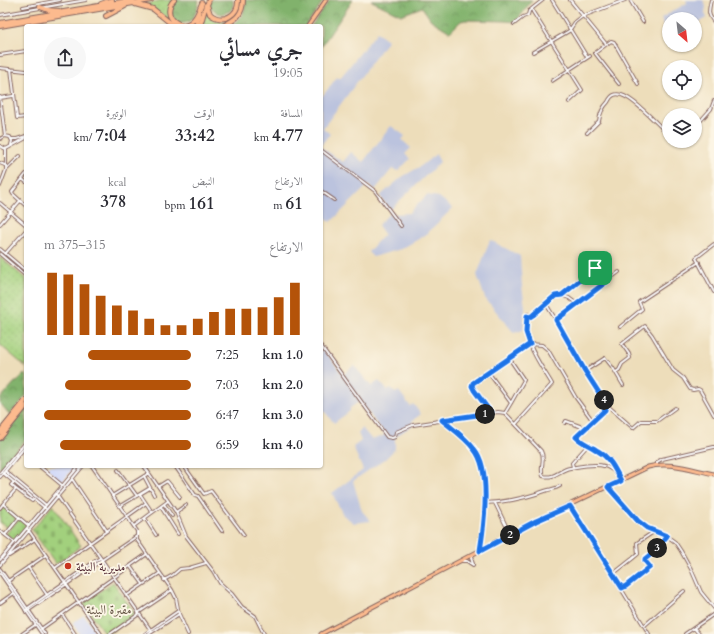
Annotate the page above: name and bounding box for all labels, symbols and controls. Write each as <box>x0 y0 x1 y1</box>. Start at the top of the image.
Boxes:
north arrow <box>662 12 702 52</box>
map controls <box>662 12 702 148</box>
text: جري مسائي <box>219 34 303 64</box>
button: share <box>44 37 86 79</box>
button: locate <box>662 60 702 100</box>
text: 19:05 <box>273 64 303 82</box>
text: الوتيرة <box>106 106 126 121</box>
text: الوقت <box>194 106 215 121</box>
text: المسافة <box>281 106 303 121</box>
button: layers <box>662 108 702 148</box>
text: 7:04 <box>95 124 126 147</box>
text: 33:42 <box>175 124 215 147</box>
text: 4.77 <box>272 124 303 147</box>
text: /km <box>74 130 95 145</box>
text: km <box>254 130 272 145</box>
text: النبض <box>192 174 215 189</box>
text: الارتفاع <box>274 174 303 189</box>
text: kcal <box>108 175 126 190</box>
text: 378 <box>100 190 126 213</box>
text: 161 <box>189 192 215 215</box>
text: 61 <box>286 192 303 215</box>
text: bpm <box>165 198 189 213</box>
text: m <box>273 198 286 213</box>
text: 315–375 m <box>44 236 106 254</box>
text: الارتفاع <box>269 238 303 256</box>
pin <box>578 251 612 285</box>
icon: arrive <box>584 257 606 279</box>
text: 7:25 <box>216 346 239 364</box>
text: 1.0 km <box>262 346 303 364</box>
text: 7:03 <box>216 376 239 394</box>
text: 2.0 km <box>262 376 303 394</box>
pin: 4 <box>594 390 614 410</box>
text: 4 <box>601 392 607 407</box>
pin: 1 <box>475 404 495 424</box>
text: 6:47 <box>216 406 239 424</box>
text: 3.0 km <box>262 406 303 424</box>
text: 1 <box>482 406 488 421</box>
text: 6:59 <box>216 436 239 454</box>
text: 4.0 km <box>262 436 303 454</box>
pin: 2 <box>500 525 520 545</box>
text: 2 <box>507 527 513 542</box>
pin: 3 <box>647 538 667 558</box>
text: 3 <box>654 540 660 555</box>
place label: مديرية البيئة <box>76 558 125 576</box>
marker: مديرية البيئة <box>63 561 73 571</box>
park label: مقبرة البيئة <box>87 601 131 619</box>

